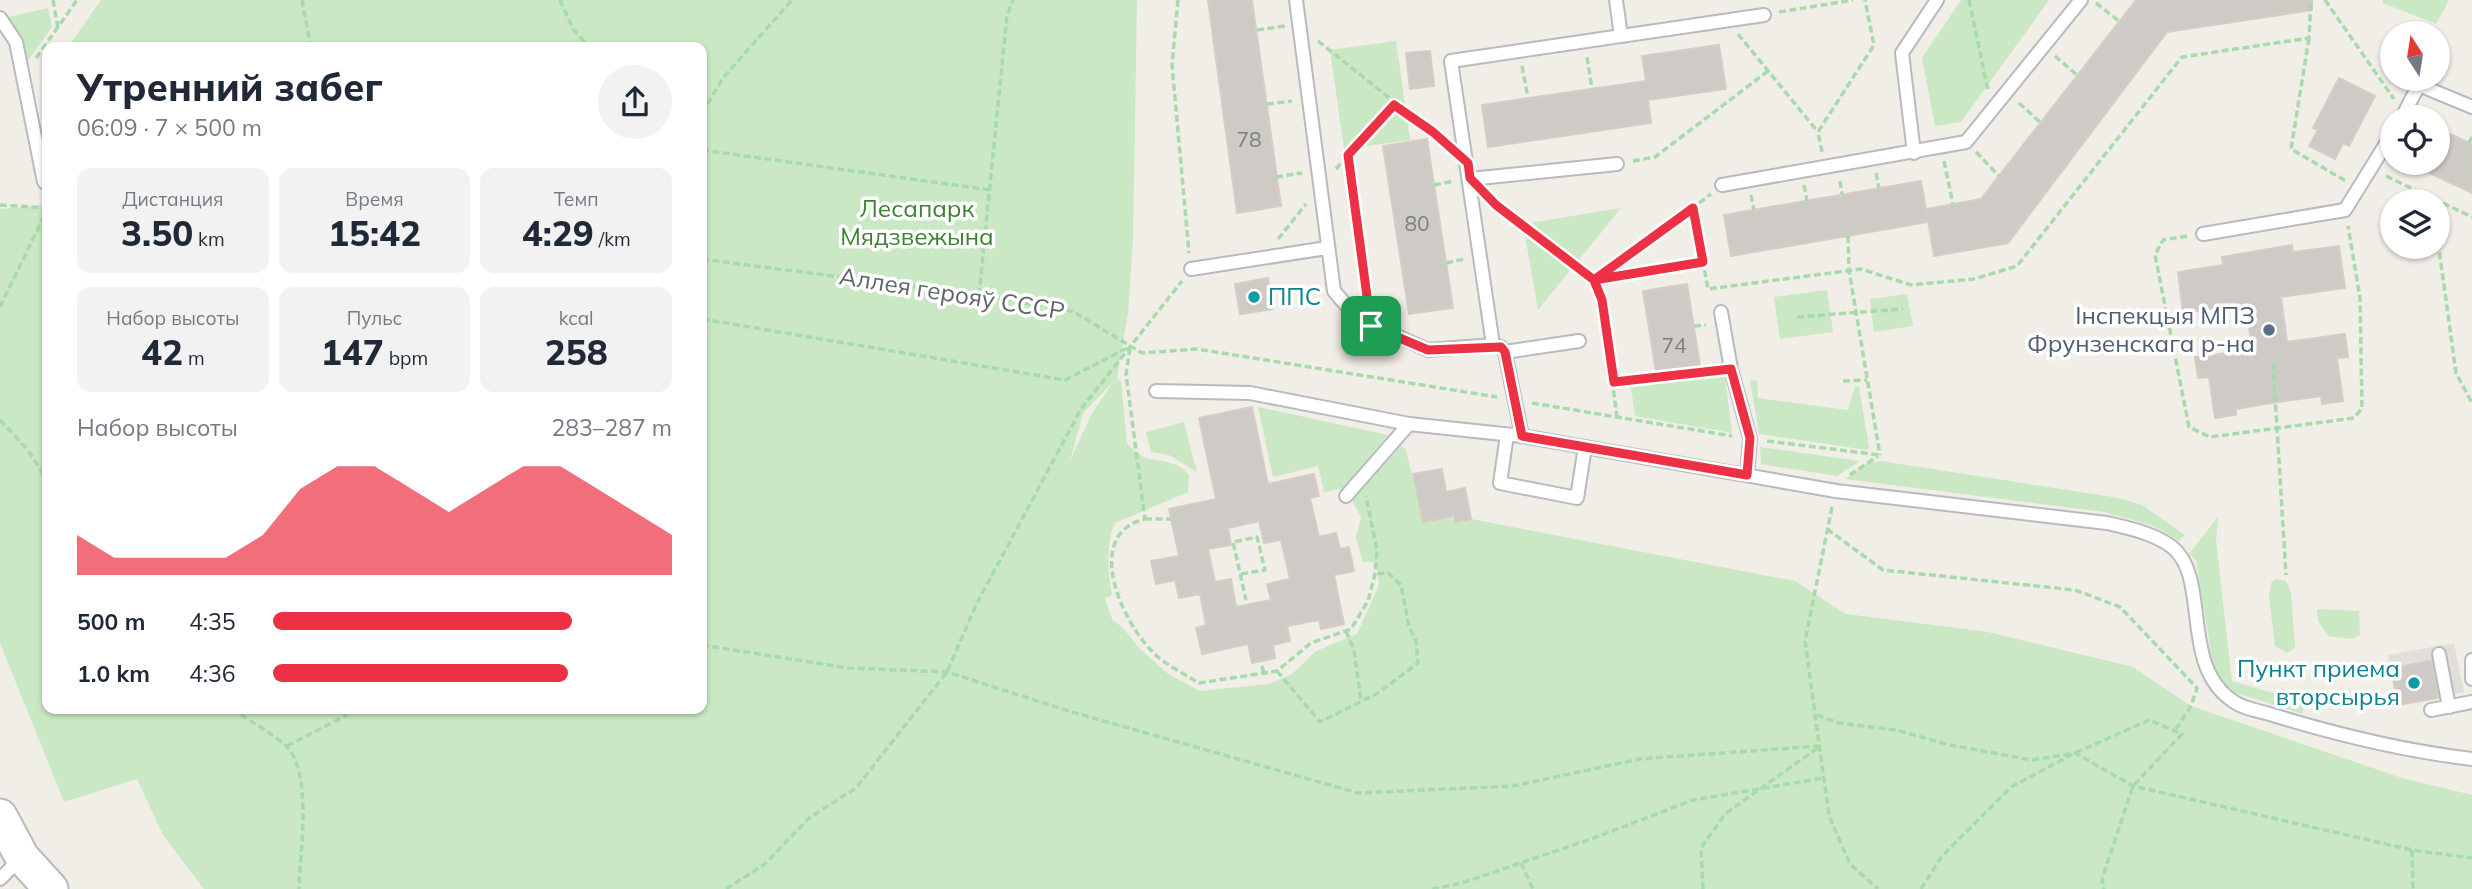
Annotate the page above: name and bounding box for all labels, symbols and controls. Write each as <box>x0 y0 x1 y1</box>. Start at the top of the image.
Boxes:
north arrow <box>2380 21 2450 91</box>
map controls <box>2380 21 2450 259</box>
text: Утренний забег <box>77 63 383 111</box>
button: share <box>598 65 672 139</box>
button: locate <box>2380 105 2450 175</box>
text: 06:09 · 7 × 500 m <box>77 113 262 142</box>
house number: 78 <box>1236 126 1262 152</box>
text: Дистанция <box>122 187 223 211</box>
text: Время <box>345 187 404 211</box>
text: Темп <box>554 187 598 211</box>
button: layers <box>2380 189 2450 259</box>
park label: Лесапарк Мядзвежына <box>840 193 994 251</box>
house number: 80 <box>1404 210 1430 236</box>
text: 3.50 <box>121 211 193 255</box>
text: 15:42 <box>328 211 421 255</box>
text: 4:29 <box>522 211 594 255</box>
text: km <box>193 227 225 251</box>
text: /km <box>594 227 631 251</box>
street label: Аллея герояў СССР <box>837 260 1067 326</box>
place label: ППС <box>1268 281 1321 311</box>
marker: ППС <box>1246 289 1262 305</box>
pin <box>1341 296 1401 356</box>
place label: Інспекцыя МПЗ Фрунзенскага р-на <box>2027 300 2255 358</box>
text: Набор высоты <box>106 306 239 330</box>
text: Пульс <box>347 306 402 330</box>
text: kcal <box>559 306 594 330</box>
icon: arrive <box>1352 307 1390 345</box>
marker: Інспекцыя МПЗ Фрунзенскага р-на <box>2261 322 2277 338</box>
text: 42 <box>141 330 183 374</box>
text: 147 <box>321 330 384 374</box>
text: 258 <box>545 330 608 374</box>
house number: 74 <box>1661 332 1687 358</box>
text: m <box>183 346 205 370</box>
text: bpm <box>384 346 428 370</box>
text: Набор высоты <box>77 413 238 442</box>
text: 283–287 m <box>551 413 672 442</box>
text: 500 m <box>77 607 145 636</box>
text: 4:35 <box>189 607 236 636</box>
place label: Пункт приема вторсырья <box>2237 653 2400 711</box>
text: 1.0 km <box>77 659 150 688</box>
text: 4:36 <box>189 659 236 688</box>
marker: Пункт приема вторсырья <box>2406 675 2422 691</box>

